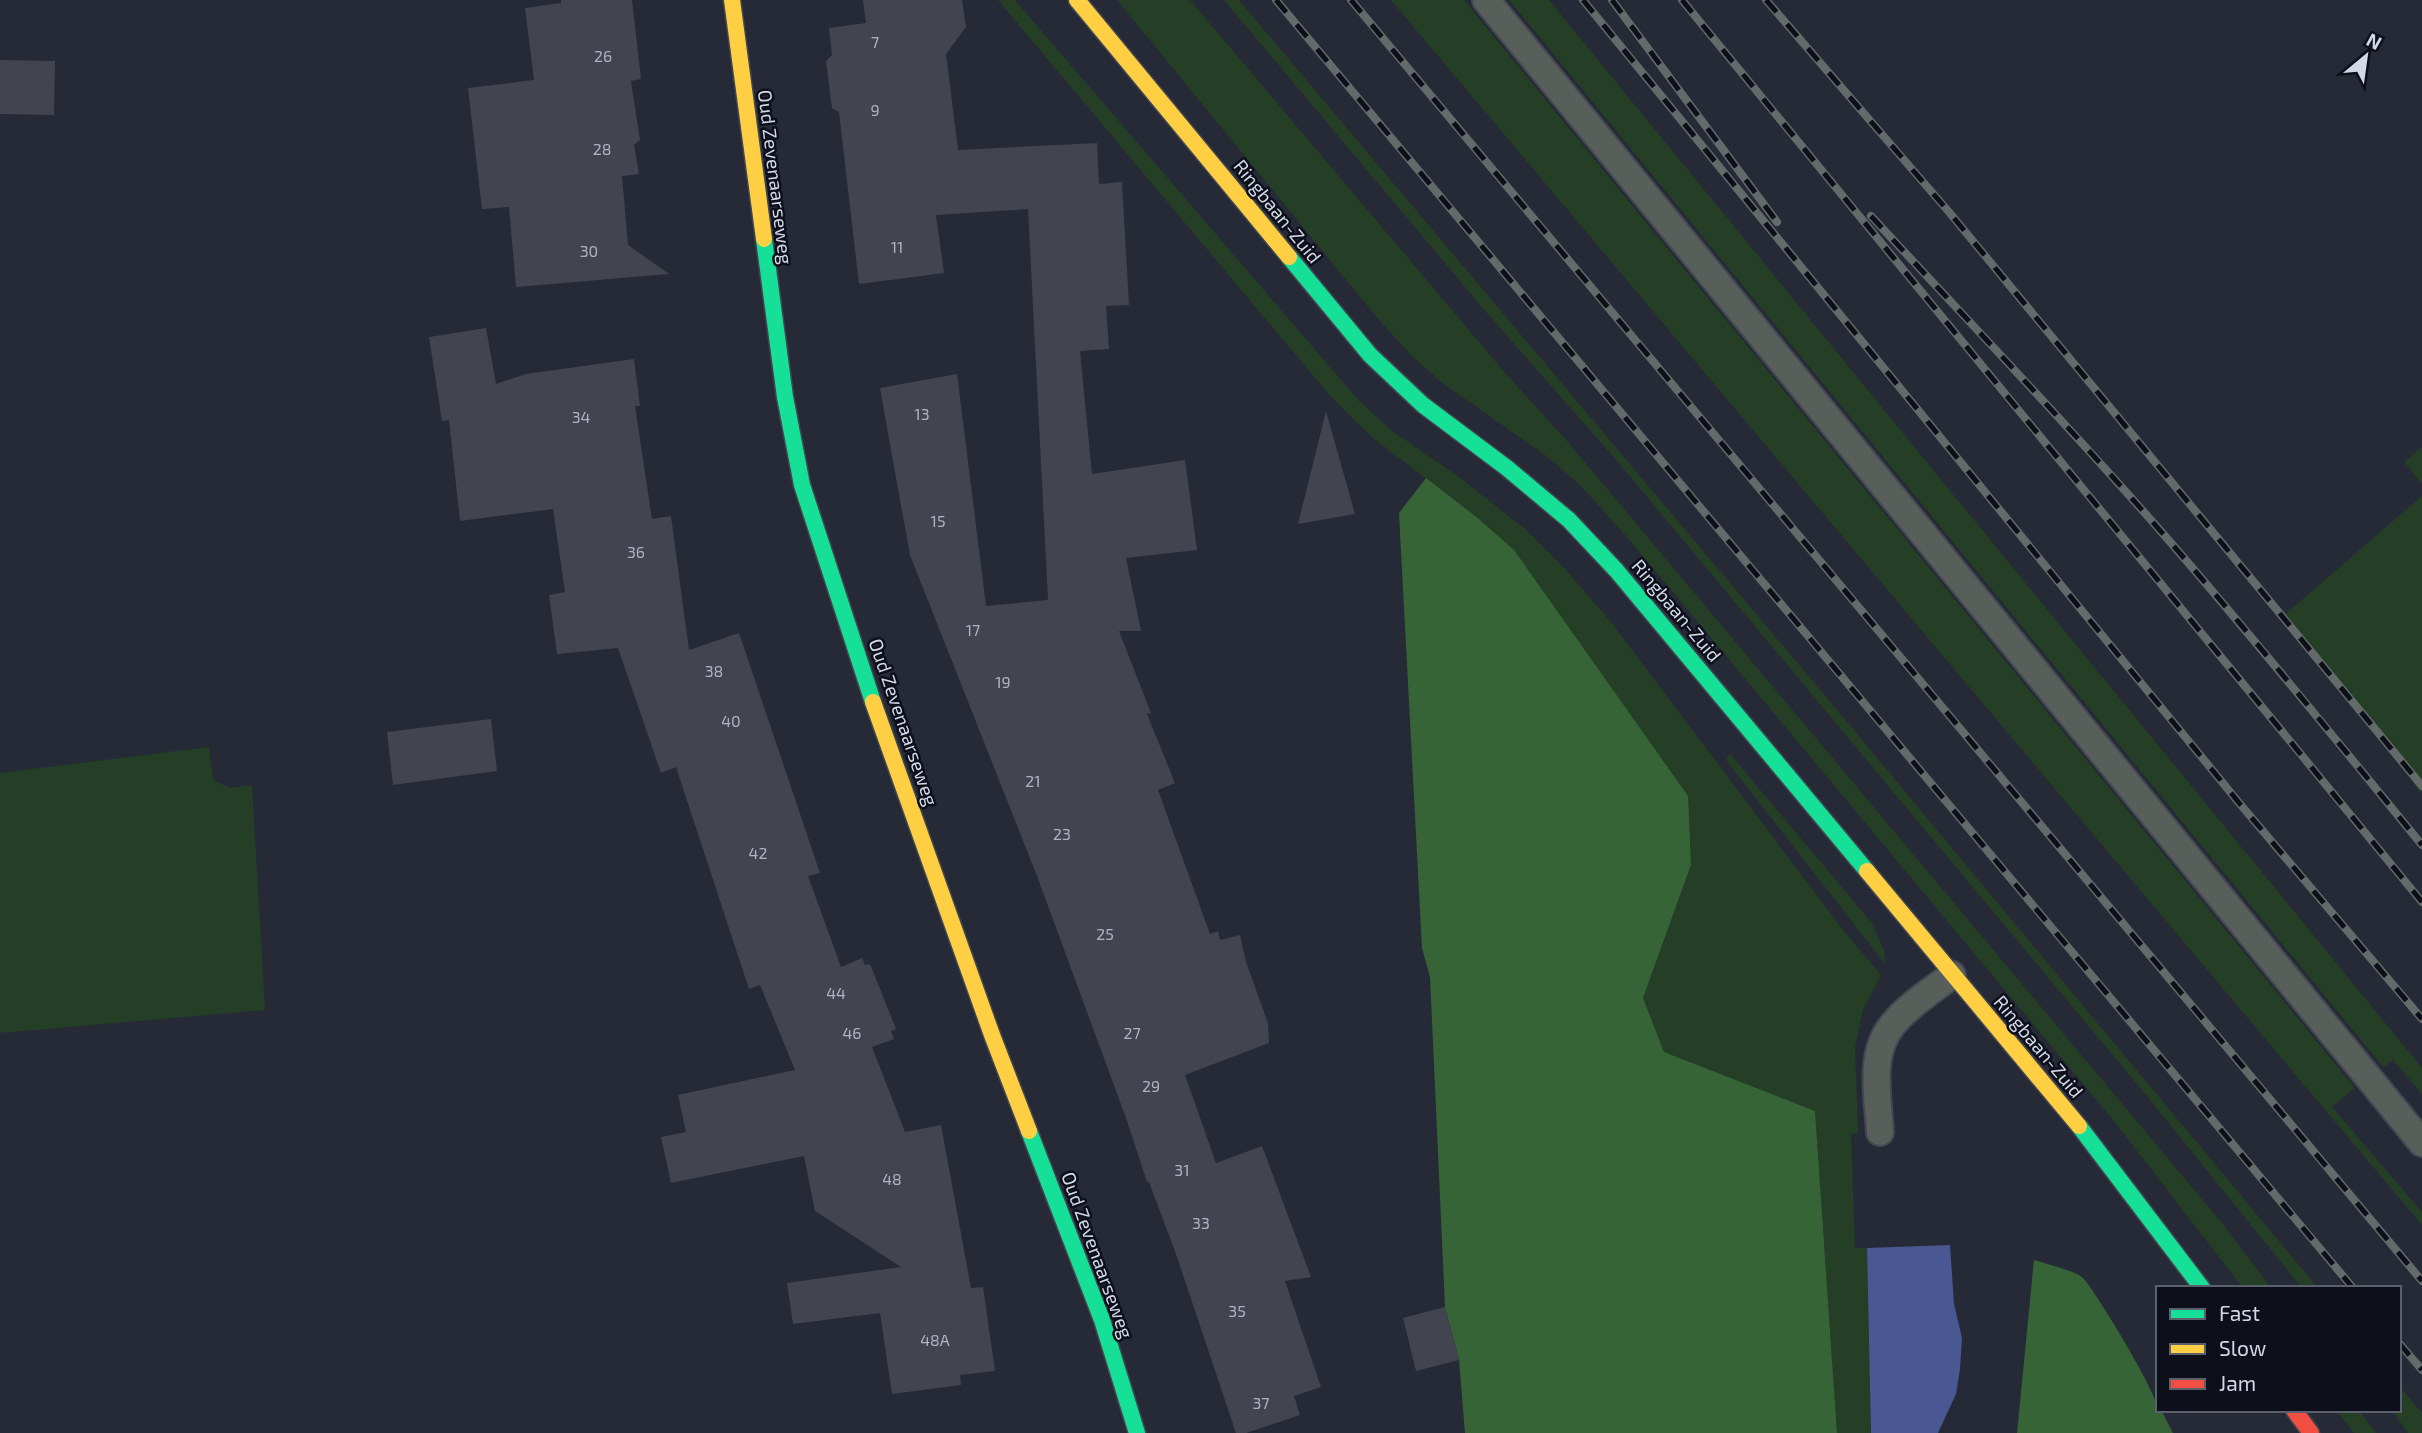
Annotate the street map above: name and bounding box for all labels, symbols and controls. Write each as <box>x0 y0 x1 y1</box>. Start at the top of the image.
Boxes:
north arrow <box>2331 21 2401 91</box>
text: N <box>2363 27 2386 54</box>
house number: 7 <box>871 32 879 51</box>
house number: 26 <box>594 46 612 65</box>
street label: Oud Zevenaarseweg <box>754 89 798 266</box>
house number: 9 <box>870 100 880 119</box>
house number: 28 <box>593 139 611 158</box>
street label: Ringbaan-Zuid <box>1229 155 1327 267</box>
house number: 11 <box>891 237 903 256</box>
house number: 30 <box>580 241 598 260</box>
house number: 13 <box>914 404 930 423</box>
house number: 34 <box>572 407 591 426</box>
house number: 15 <box>931 511 945 530</box>
house number: 36 <box>627 542 645 561</box>
street label: Ringbaan-Zuid <box>1628 554 1726 666</box>
house number: 17 <box>966 620 980 639</box>
street label: Oud Zevenaarseweg <box>865 635 944 809</box>
house number: 38 <box>705 661 723 680</box>
house number: 19 <box>995 672 1011 691</box>
house number: 40 <box>721 711 741 730</box>
house number: 21 <box>1025 771 1041 790</box>
house number: 23 <box>1053 824 1071 843</box>
house number: 42 <box>749 843 767 862</box>
house number: 25 <box>1096 924 1114 943</box>
house number: 44 <box>826 983 846 1002</box>
street label: Ringbaan-Zuid <box>1990 990 2088 1102</box>
house number: 46 <box>843 1023 862 1042</box>
house number: 27 <box>1123 1023 1141 1042</box>
house number: 29 <box>1142 1076 1160 1095</box>
house number: 31 <box>1174 1160 1190 1179</box>
house number: 48 <box>882 1169 902 1188</box>
street label: Oud Zevenaarseweg <box>1057 1169 1139 1342</box>
house number: 33 <box>1192 1213 1210 1232</box>
legend <box>2156 1286 2401 1412</box>
text: Fast <box>2219 1300 2260 1325</box>
house number: 35 <box>1228 1301 1246 1320</box>
house number: 48A <box>920 1330 950 1349</box>
text: Slow <box>2219 1335 2266 1360</box>
text: Jam <box>2219 1370 2256 1395</box>
house number: 37 <box>1252 1393 1270 1412</box>

